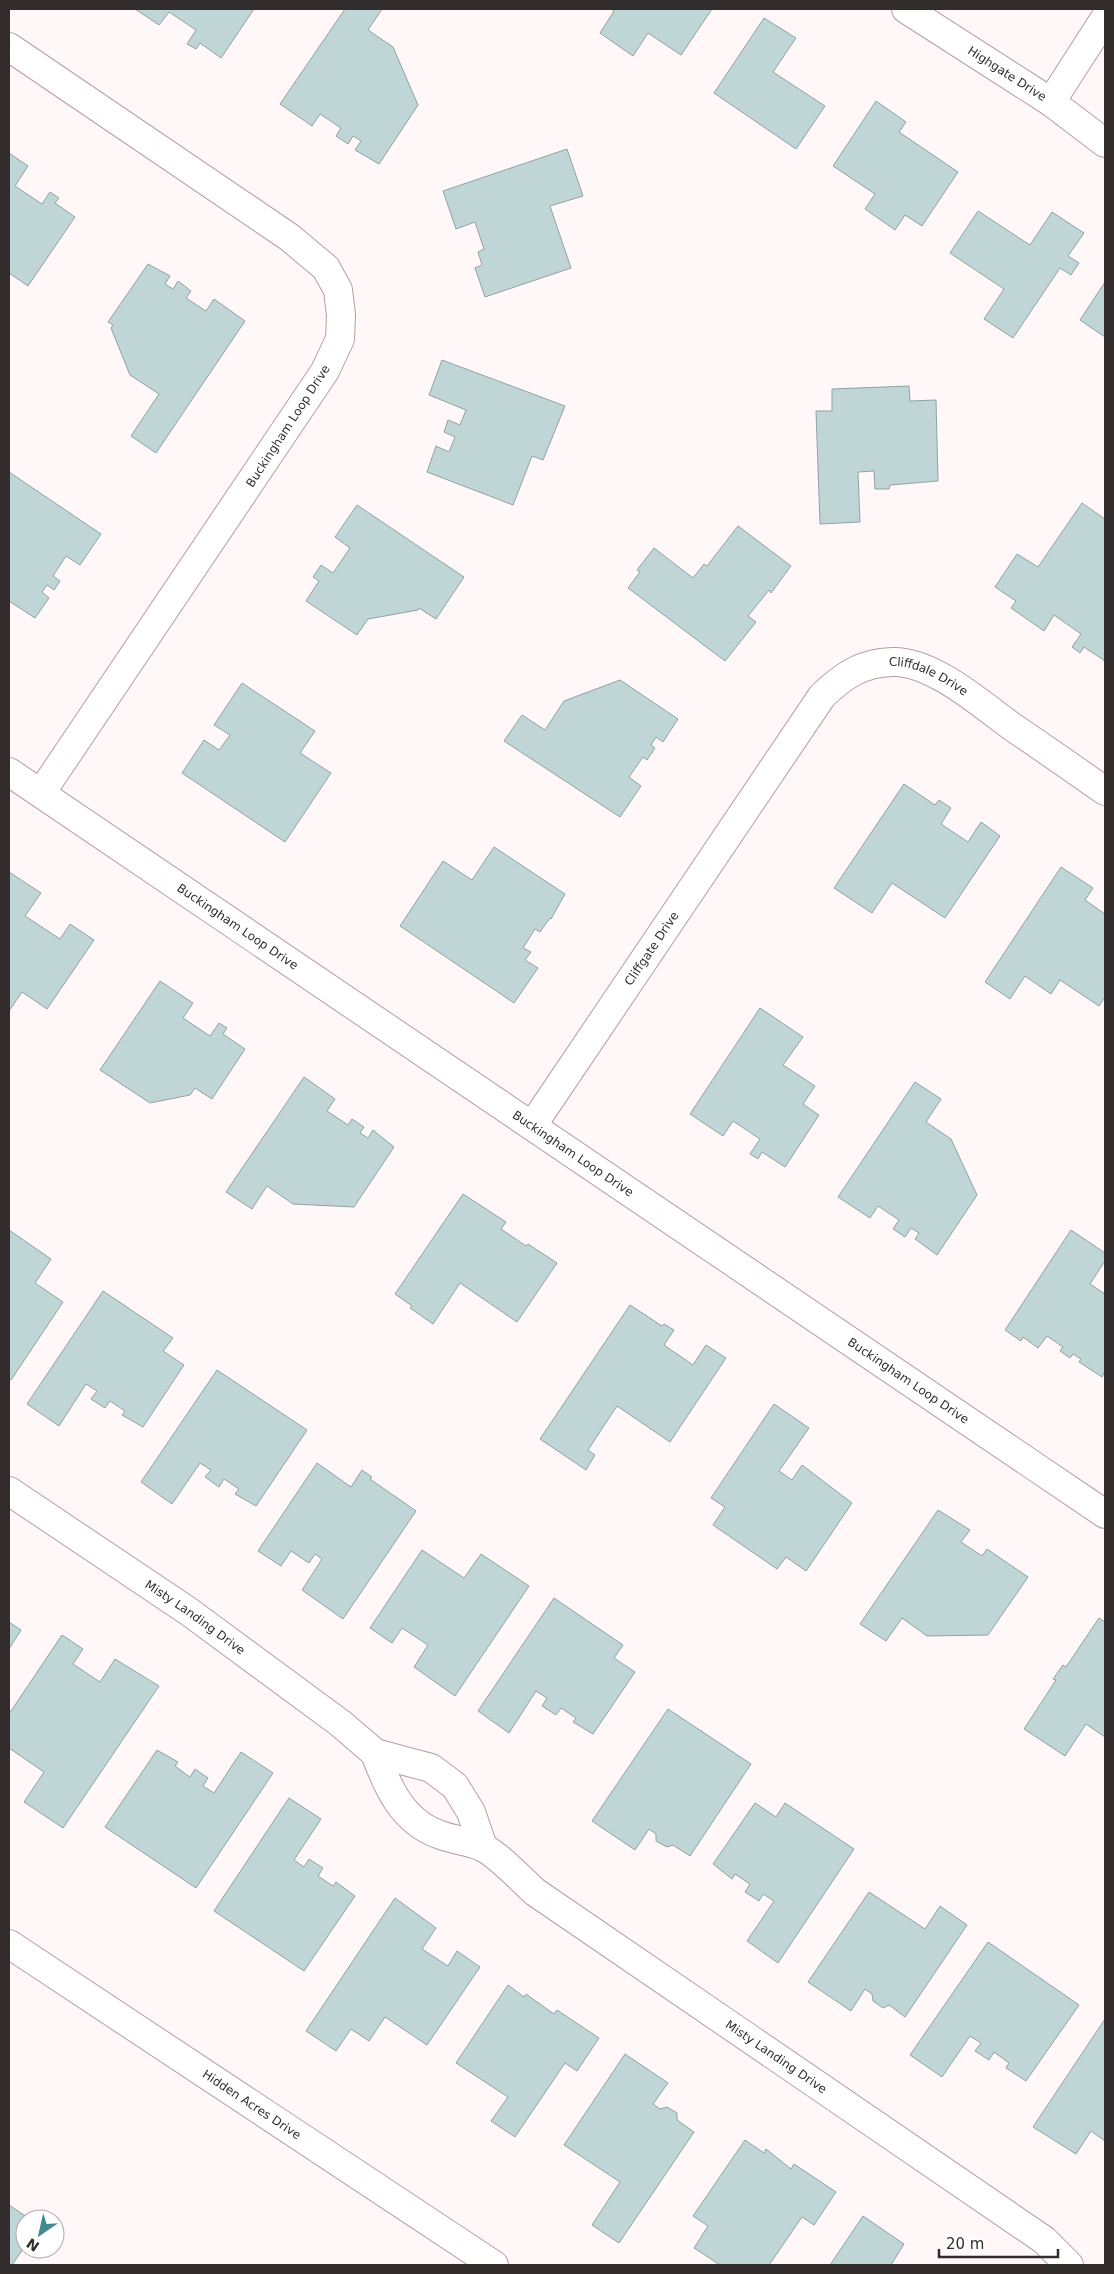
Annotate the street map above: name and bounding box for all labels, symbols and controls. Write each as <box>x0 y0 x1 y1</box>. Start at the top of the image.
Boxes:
street label: Highgate Drive <box>965 43 1049 104</box>
street label: Buckingham Loop Drive <box>243 362 333 490</box>
street label: Cliffdale Drive <box>889 655 970 699</box>
street label: Buckingham Loop Drive <box>174 881 301 973</box>
street label: Cliffgate Drive <box>622 909 682 988</box>
street label: Buckingham Loop Drive <box>510 1108 636 1200</box>
street label: Buckingham Loop Drive <box>845 1335 971 1427</box>
street label: Misty Landing Drive <box>142 1577 248 1658</box>
street label: Misty Landing Drive <box>723 2017 829 2096</box>
street label: Hidden Acres Drive <box>200 2067 304 2142</box>
north arrow <box>15 2209 65 2259</box>
scale bar <box>939 2226 1058 2258</box>
text: N <box>23 2235 42 2255</box>
text: 20 m <box>946 2235 984 2253</box>

